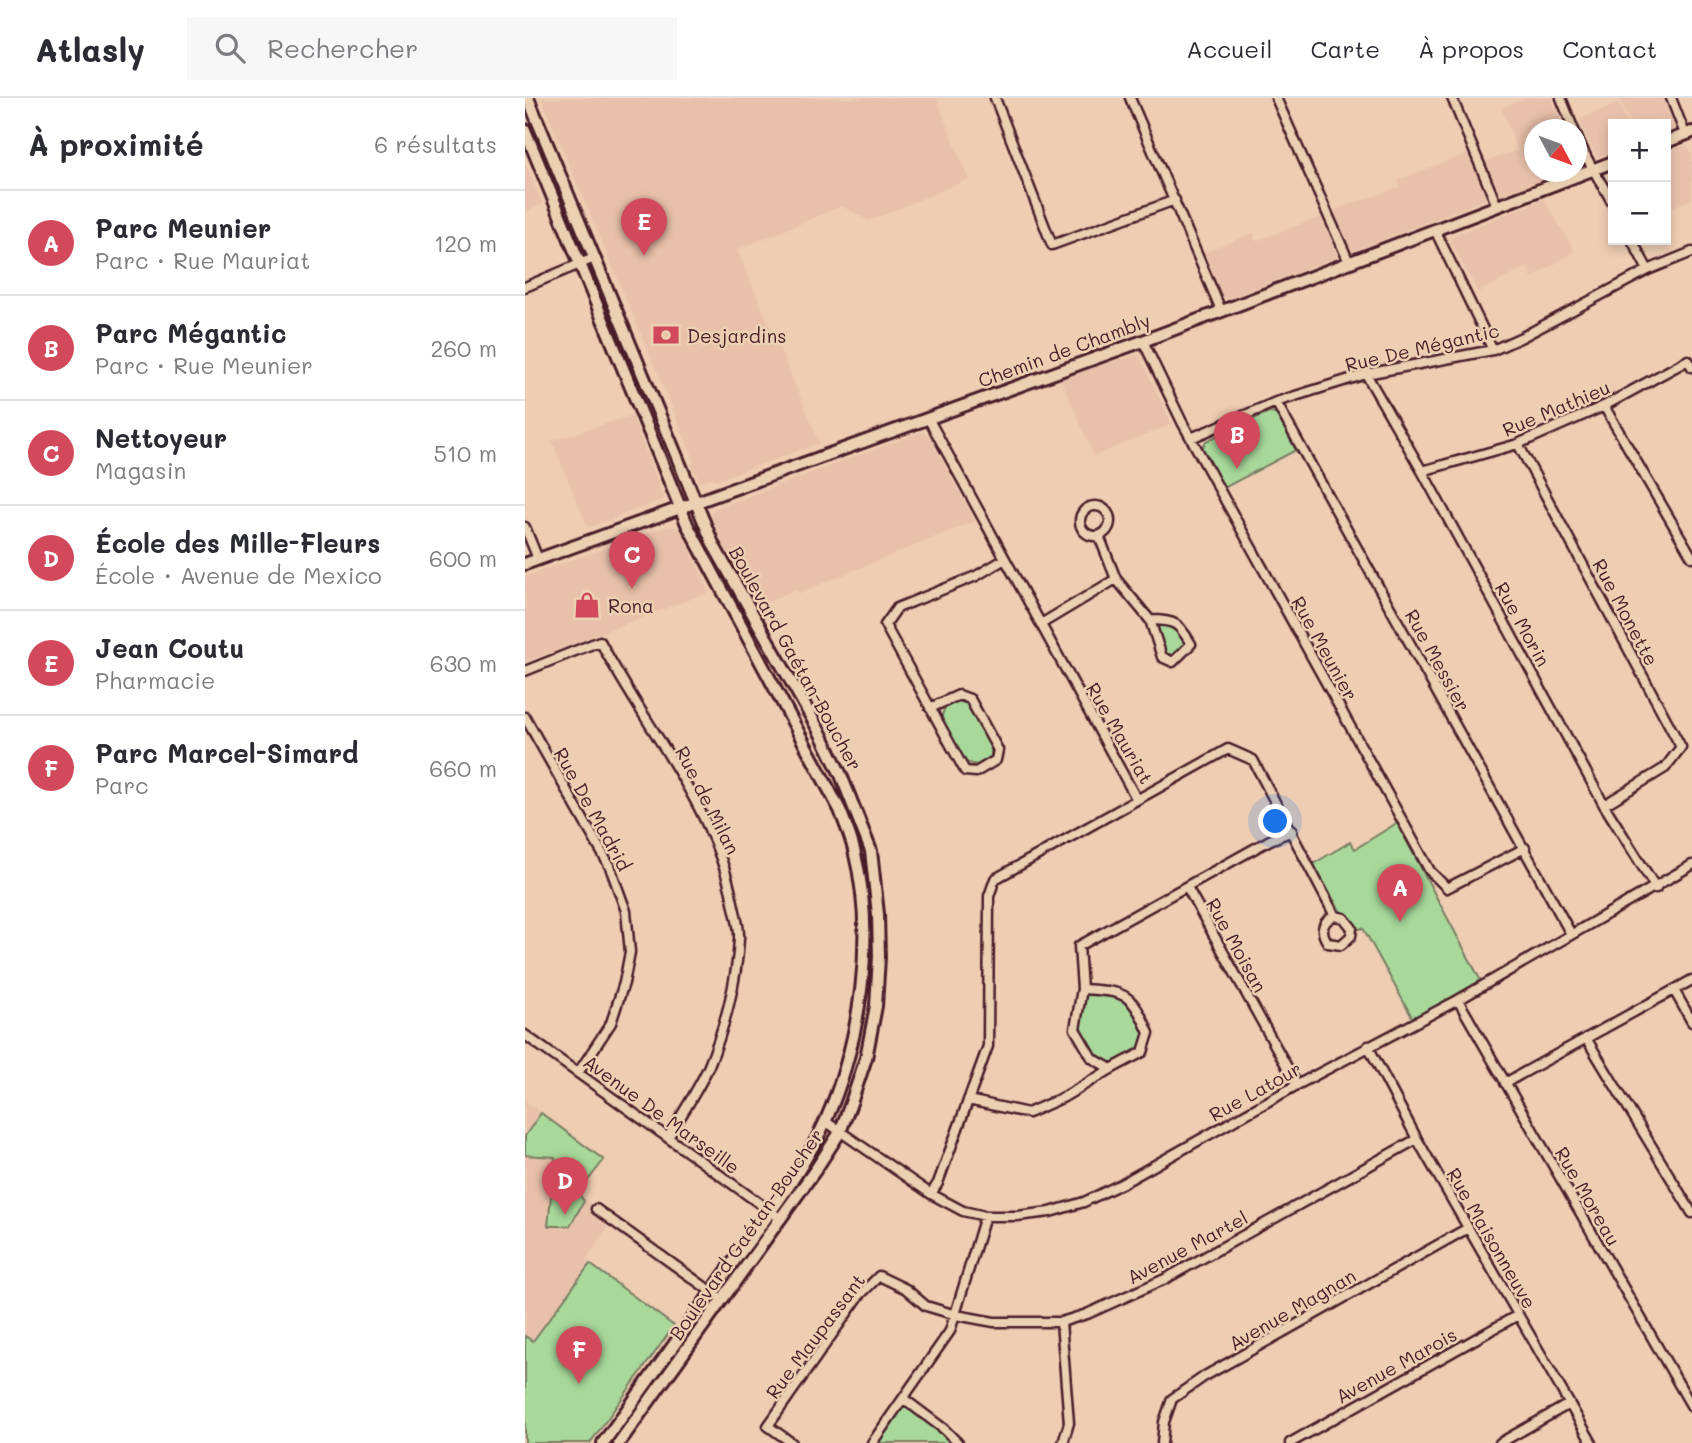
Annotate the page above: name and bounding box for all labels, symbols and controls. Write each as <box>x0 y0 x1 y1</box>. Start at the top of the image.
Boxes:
search box <box>187 17 677 80</box>
text: Atlasly <box>35 27 145 70</box>
icon: search <box>211 29 249 67</box>
text: Rechercher <box>267 31 418 65</box>
text: Accueil <box>1186 33 1272 64</box>
text: Carte <box>1310 33 1380 64</box>
text: À propos <box>1418 33 1524 64</box>
text: Contact <box>1562 33 1657 64</box>
north arrow <box>1524 119 1587 182</box>
map controls <box>1608 119 1671 245</box>
button: + <box>1608 119 1671 182</box>
text: À proximité <box>28 124 204 164</box>
text: 6 résultats <box>374 129 497 159</box>
button: − <box>1608 182 1671 245</box>
pin: E <box>621 198 667 256</box>
text: Parc Meunier <box>95 211 271 245</box>
text: A <box>43 228 59 258</box>
text: 120 m <box>434 228 497 258</box>
text: Parc · Rue Mauriat <box>95 245 310 275</box>
street label: Chemin de Chambly <box>974 307 1154 393</box>
text: Parc Mégantic <box>95 316 287 350</box>
street label: Rue De Mégantic <box>1343 317 1501 377</box>
bank icon: Desjardins <box>651 320 681 350</box>
place label: Desjardins <box>687 323 786 348</box>
text: B <box>43 333 59 363</box>
text: 260 m <box>430 333 497 363</box>
text: Parc · Rue Meunier <box>95 350 313 380</box>
street label: Rue Mathieu <box>1498 374 1614 442</box>
pin: B <box>1214 411 1260 469</box>
text: Nettoyeur <box>95 421 227 455</box>
text: C <box>42 438 60 468</box>
text: 510 m <box>433 438 497 468</box>
text: Magasin <box>95 455 186 485</box>
text: École des Mille-Fleurs <box>95 526 380 560</box>
pin: C <box>609 531 655 589</box>
street label: Boulevard Gaétan-Boucher <box>724 541 868 775</box>
text: D <box>43 543 59 573</box>
text: 600 m <box>429 543 497 573</box>
street label: Rue Monette <box>1587 554 1665 670</box>
text: École · Avenue de Mexico <box>95 560 382 590</box>
street label: Rue Morin <box>1490 577 1556 671</box>
shop icon: Rona <box>572 590 602 620</box>
street label: Rue Meunier <box>1286 591 1364 705</box>
place label: Rona <box>608 593 654 618</box>
street label: Rue Messier <box>1400 605 1476 715</box>
text: Jean Coutu <box>95 631 244 665</box>
text: E <box>44 648 58 678</box>
text: 630 m <box>430 648 497 678</box>
text: Pharmacie <box>95 665 215 695</box>
street label: Rue Mauriat <box>1081 678 1159 788</box>
text: Parc Marcel-Simard <box>95 736 358 770</box>
street label: Rue de Milan <box>670 742 746 858</box>
street label: Rue De Madrid <box>549 743 637 875</box>
text: F <box>44 753 58 783</box>
text: 660 m <box>429 753 497 783</box>
text: Parc <box>95 770 148 800</box>
your location <box>1258 804 1292 838</box>
pin: A <box>1377 864 1423 922</box>
street label: Rue Moisan <box>1201 893 1273 997</box>
street label: Avenue De Marseille <box>579 1049 745 1179</box>
street label: Rue Latour <box>1204 1055 1306 1127</box>
street label: Boulevard Gaétan-Boucher <box>663 1123 829 1345</box>
street label: Rue Moreau <box>1550 1142 1626 1250</box>
pin: D <box>542 1157 588 1215</box>
street label: Rue Maisonneuve <box>1441 1163 1543 1313</box>
street label: Avenue Martel <box>1122 1205 1252 1289</box>
street label: Avenue Magnan <box>1224 1262 1360 1356</box>
street label: Rue Maupassant <box>760 1268 870 1404</box>
street label: Avenue Marois <box>1331 1321 1461 1409</box>
pin: F <box>556 1326 602 1384</box>

